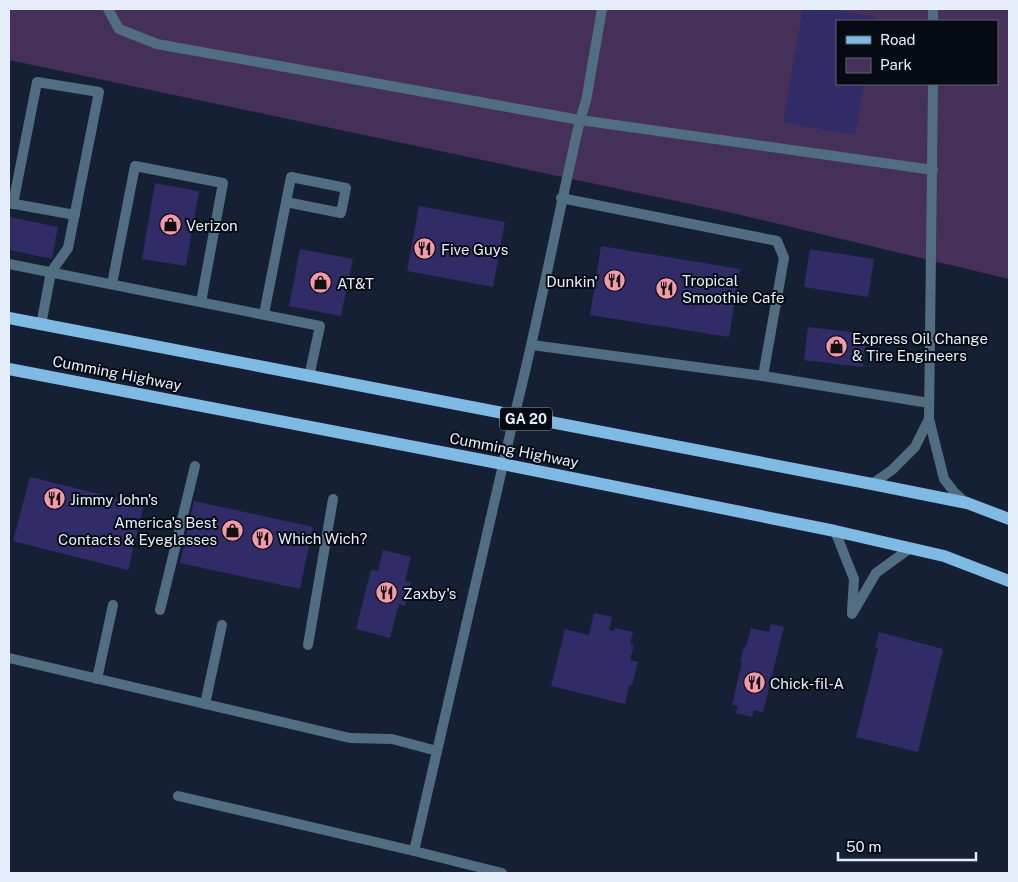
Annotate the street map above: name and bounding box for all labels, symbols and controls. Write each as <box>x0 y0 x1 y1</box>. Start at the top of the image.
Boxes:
legend <box>836 20 998 85</box>
text: Road <box>880 31 916 48</box>
text: Park <box>880 56 912 73</box>
shop icon: Verizon <box>158 213 182 237</box>
place label: Verizon <box>186 217 238 234</box>
restaurant icon: Five Guys <box>413 237 437 261</box>
place label: Five Guys <box>441 241 508 258</box>
restaurant icon: Dunkin' <box>602 269 626 293</box>
shop icon: AT&T <box>309 271 333 295</box>
place label: Tropical Smoothie Cafe <box>682 272 785 306</box>
place label: Dunkin' <box>546 273 598 290</box>
place label: AT&T <box>337 275 374 292</box>
restaurant icon: Tropical Smoothie Cafe <box>654 277 678 301</box>
place label: Express Oil Change & Tire Engineers <box>852 330 988 364</box>
shop icon: Express Oil Change & Tire Engineers <box>824 335 848 359</box>
street label: Cumming Highway <box>51 352 183 394</box>
road number: GA 20 <box>500 408 552 430</box>
street label: Cumming Highway <box>448 429 580 471</box>
restaurant icon: Jimmy John's <box>42 487 66 511</box>
place label: Jimmy John's <box>70 491 158 508</box>
place label: America's Best Contacts & Eyeglasses <box>58 514 217 548</box>
shop icon: America's Best Contacts & Eyeglasses <box>221 519 245 543</box>
restaurant icon: Which Wich? <box>250 526 274 550</box>
place label: Which Wich? <box>278 530 367 547</box>
restaurant icon: Zaxby's <box>375 581 399 605</box>
place label: Zaxby's <box>403 585 456 602</box>
restaurant icon: Chick-fil-A <box>742 671 766 695</box>
place label: Chick-fil-A <box>770 675 844 692</box>
scale bar <box>838 830 976 862</box>
text: 50 m <box>846 838 881 855</box>

